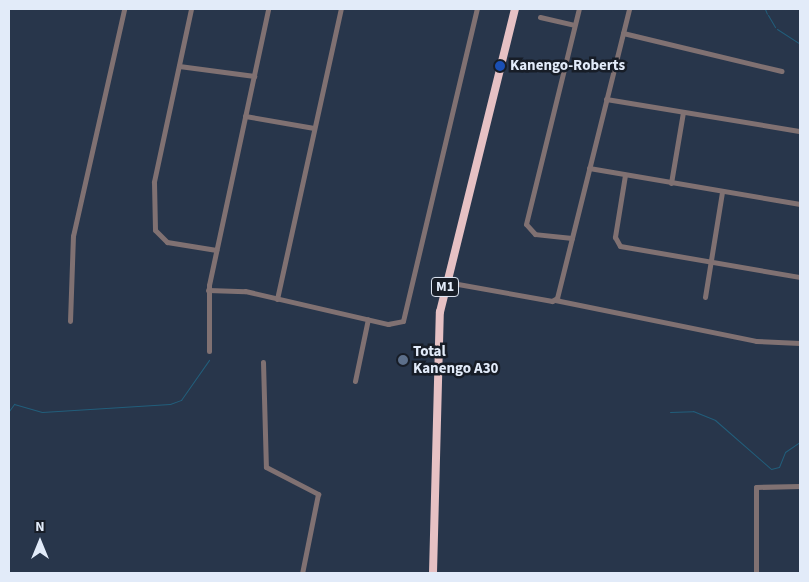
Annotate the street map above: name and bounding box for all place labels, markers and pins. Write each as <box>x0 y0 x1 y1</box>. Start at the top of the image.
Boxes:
place label: Kanengo-Roberts <box>510 57 625 75</box>
marker: Kanengo-Roberts <box>494 60 506 72</box>
place label: Total Kanengo A30 <box>413 342 499 377</box>
marker: Total Kanengo A30 <box>397 354 409 366</box>

